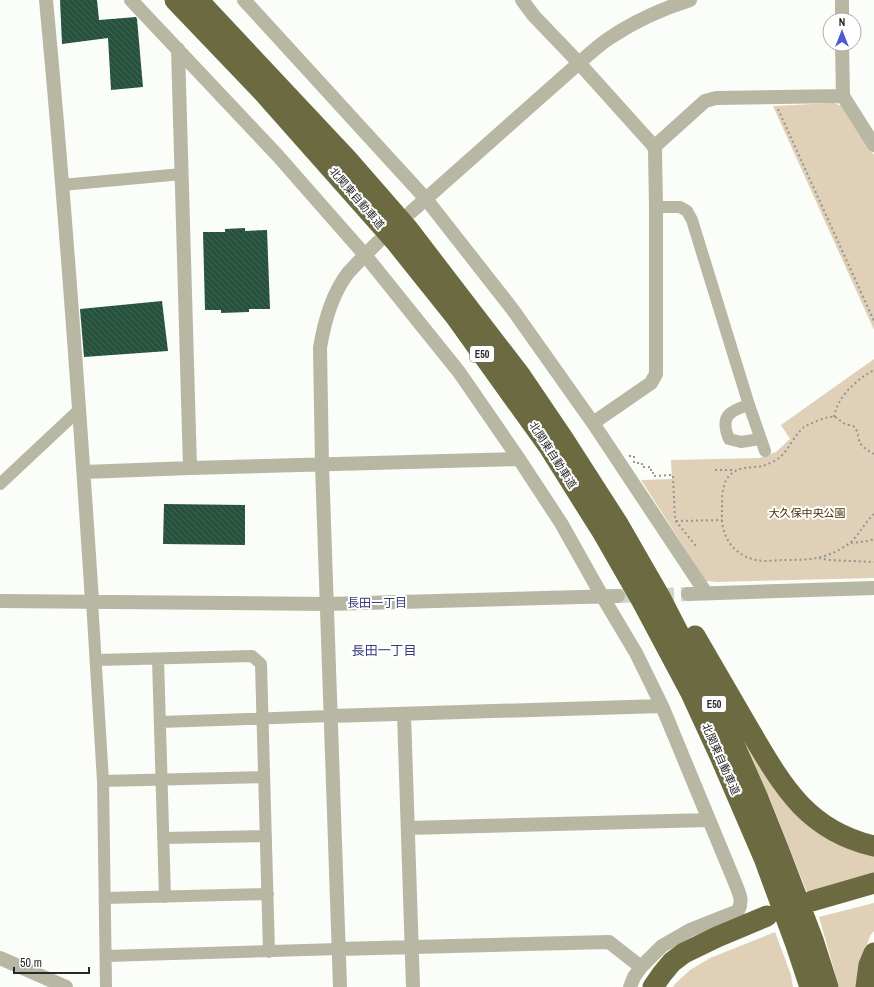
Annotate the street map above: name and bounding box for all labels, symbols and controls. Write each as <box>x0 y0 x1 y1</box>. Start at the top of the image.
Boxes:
north arrow <box>822 12 862 52</box>
text: N <box>839 15 845 29</box>
street label: 北関東自動車道 <box>326 164 388 232</box>
road number: E50 <box>470 346 494 362</box>
street label: 北関東自動車道 <box>526 419 580 491</box>
park label: 大久保中央公園 <box>769 506 846 520</box>
district label: 長田一丁目 <box>347 595 407 611</box>
district label: 長田一丁目 <box>351 642 417 659</box>
road number: E50 <box>702 696 726 712</box>
street label: 北関東自動車道 <box>699 721 743 797</box>
scale bar <box>14 949 89 975</box>
text: 50 m <box>20 955 42 971</box>

